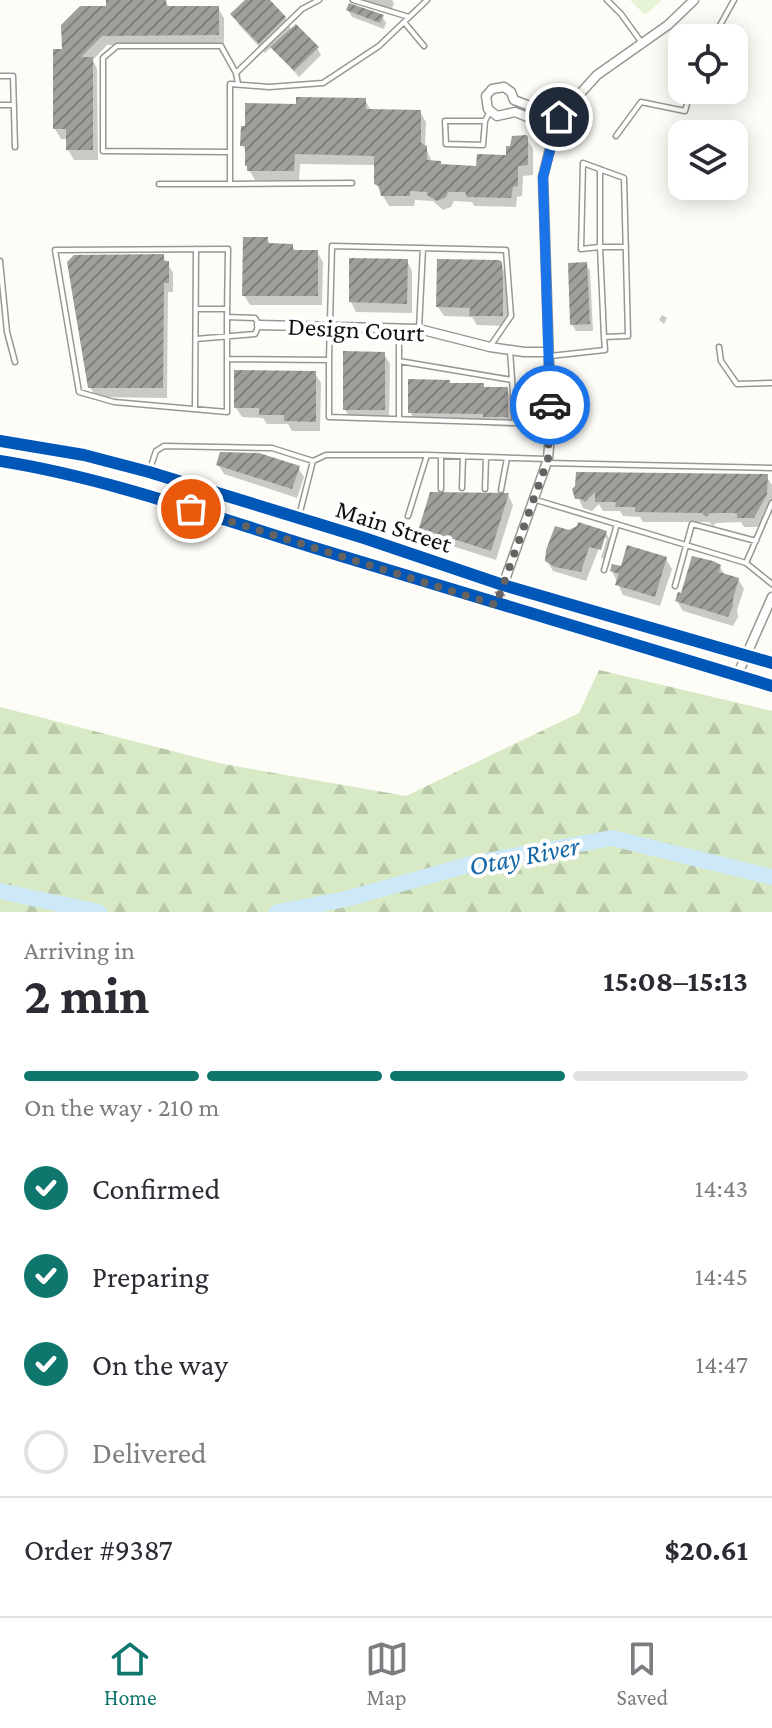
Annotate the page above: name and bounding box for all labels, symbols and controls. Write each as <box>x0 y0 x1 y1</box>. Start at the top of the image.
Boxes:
map controls <box>668 24 748 200</box>
button: locate <box>668 24 748 104</box>
pin <box>525 83 593 151</box>
icon: home <box>537 95 581 139</box>
button: layers <box>668 120 748 200</box>
street label: Design Court <box>287 311 425 348</box>
courier <box>510 365 590 445</box>
icon: car <box>528 383 572 427</box>
pin <box>157 475 225 543</box>
icon: bag <box>169 487 213 531</box>
street label: Main Street <box>332 494 456 559</box>
water label: Otay River <box>466 829 583 881</box>
text: Arriving in <box>24 936 135 965</box>
text: 15:08–15:13 <box>603 964 748 997</box>
text: 2 min <box>24 966 149 1024</box>
text: On the way · 210 m <box>24 1093 219 1122</box>
icon: check <box>24 1166 68 1210</box>
text: Confirmed <box>92 1172 220 1205</box>
text: 14:43 <box>695 1174 748 1203</box>
icon: check <box>24 1254 68 1298</box>
text: Preparing <box>92 1260 209 1293</box>
text: 14:45 <box>695 1262 748 1291</box>
icon: check <box>24 1342 68 1386</box>
text: On the way <box>92 1348 228 1381</box>
text: 14:47 <box>696 1350 748 1379</box>
text: Delivered <box>92 1436 207 1469</box>
text: Order #9387 <box>24 1533 173 1566</box>
text: $20.61 <box>665 1533 748 1566</box>
tab: Home <box>104 1637 157 1710</box>
tab: Map <box>365 1637 409 1710</box>
tab: Saved <box>616 1637 668 1710</box>

